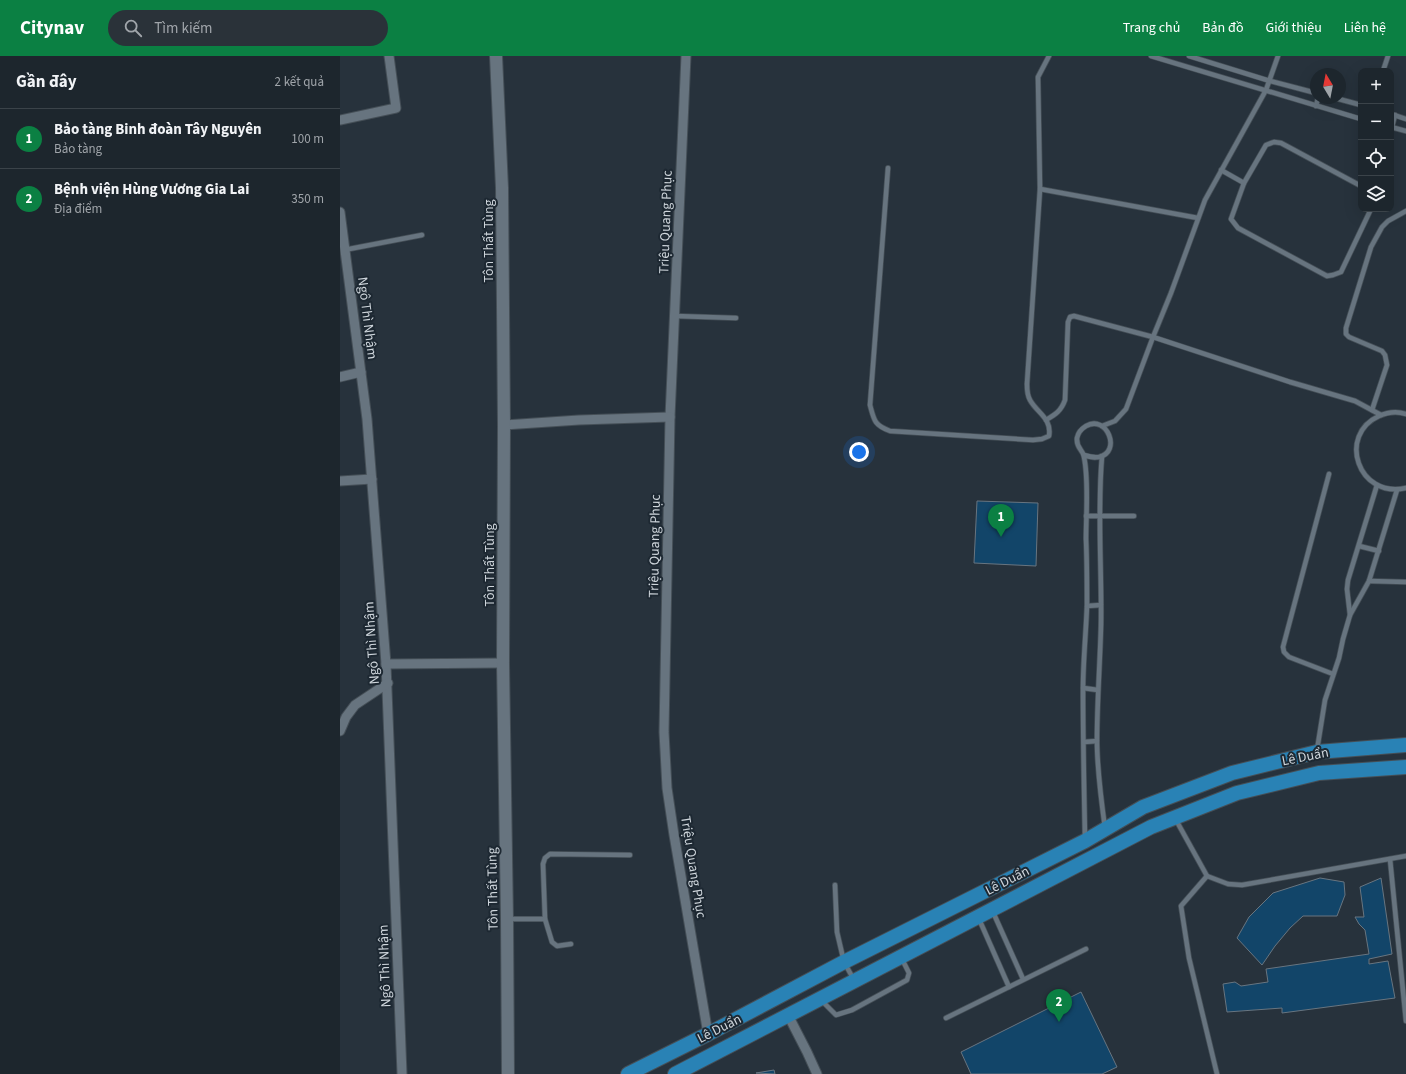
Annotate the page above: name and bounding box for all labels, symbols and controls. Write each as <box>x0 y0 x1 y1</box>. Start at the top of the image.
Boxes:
search box <box>108 10 388 46</box>
text: Citynav <box>20 15 84 42</box>
icon: search <box>122 17 144 39</box>
text: Tìm kiếm <box>154 18 212 39</box>
text: Trang chủ <box>1123 18 1180 38</box>
text: Bản đồ <box>1202 18 1244 38</box>
text: Giới thiệu <box>1266 18 1322 38</box>
text: Liên hệ <box>1344 18 1386 38</box>
north arrow <box>1310 68 1346 104</box>
map controls <box>1358 68 1394 212</box>
button: + <box>1358 68 1394 104</box>
text: Gần đây <box>16 70 77 94</box>
text: 2 kết quả <box>275 73 324 91</box>
button: − <box>1358 104 1394 140</box>
text: Bảo tàng Binh đoàn Tây Nguyên <box>54 119 262 140</box>
text: 1 <box>26 130 32 148</box>
text: 100 m <box>291 130 324 148</box>
text: Bảo tàng <box>54 140 102 158</box>
button: locate <box>1358 140 1394 176</box>
street label: Triệu Quang Phục <box>654 169 678 274</box>
button: layers <box>1358 176 1394 212</box>
text: Bệnh viện Hùng Vương Gia Lai <box>54 179 249 200</box>
text: 2 <box>26 190 32 208</box>
text: 350 m <box>291 190 324 208</box>
street label: Tôn Thất Tùng <box>479 199 499 283</box>
text: Địa điểm <box>54 200 102 218</box>
street label: Ngô Thì Nhậm <box>352 276 382 361</box>
your location <box>849 442 869 462</box>
street label: Triệu Quang Phục <box>644 493 666 598</box>
pin: 1 <box>988 504 1014 537</box>
street label: Tôn Thất Tùng <box>480 523 500 607</box>
street label: Ngô Thì Nhậm <box>359 601 385 685</box>
street label: Lê Duẩn <box>1280 743 1330 771</box>
street label: Triệu Quang Phục <box>675 814 711 920</box>
street label: Tôn Thất Tùng <box>482 847 504 931</box>
street label: Lê Duẩn <box>982 861 1033 901</box>
street label: Ngô Thì Nhậm <box>374 924 396 1008</box>
pin: 2 <box>1046 989 1072 1022</box>
street label: Lê Duẩn <box>694 1009 745 1049</box>

